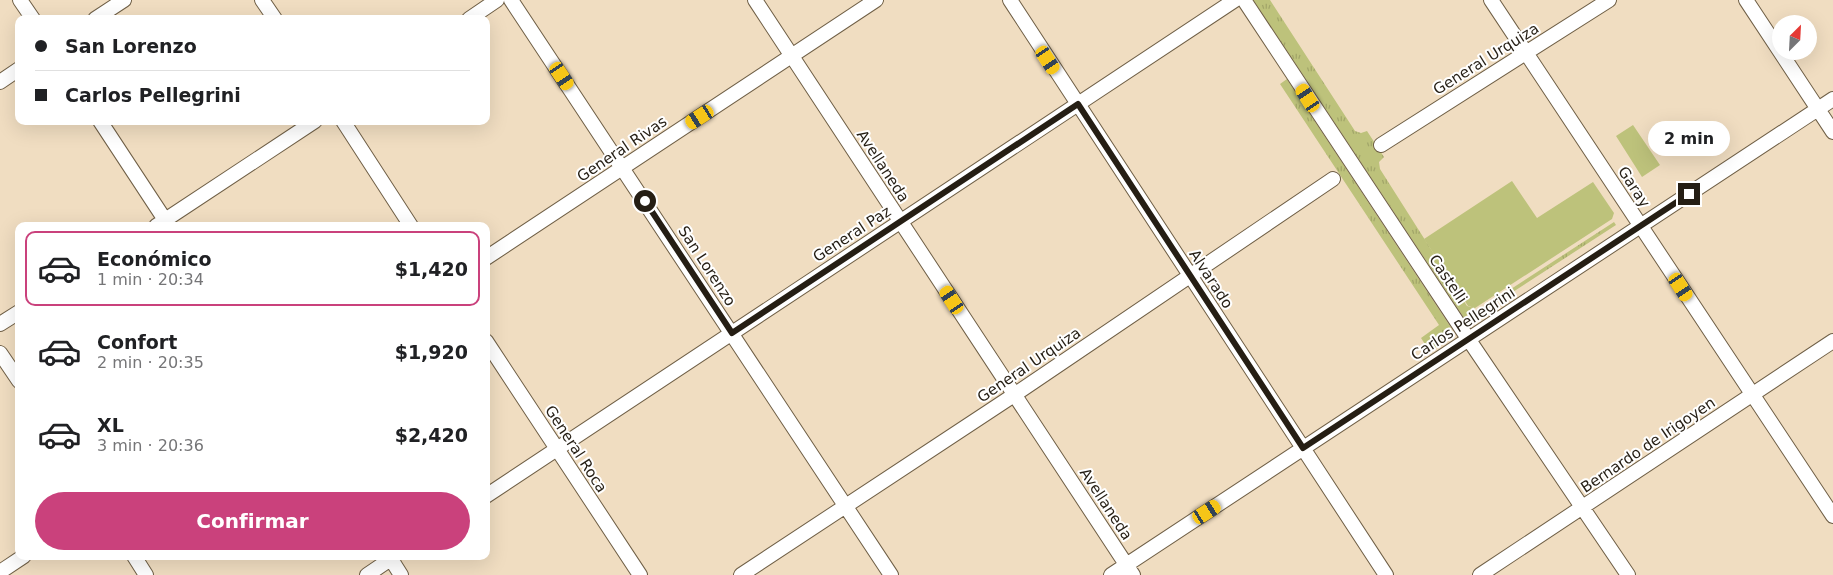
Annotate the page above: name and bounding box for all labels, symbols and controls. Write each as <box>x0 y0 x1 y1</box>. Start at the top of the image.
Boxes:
north arrow <box>1772 15 1818 60</box>
map controls <box>1772 15 1817 60</box>
street label: General Urquiza <box>1430 19 1542 99</box>
text: San Lorenzo <box>65 35 197 57</box>
car <box>1033 43 1062 77</box>
car <box>547 59 576 93</box>
car <box>1293 81 1322 115</box>
text: Carlos Pellegrini <box>65 84 241 106</box>
car <box>683 103 716 131</box>
street label: General Rivas <box>574 112 670 186</box>
callout: 2 min <box>1648 121 1730 156</box>
street label: Avellaneda <box>853 127 913 205</box>
text: 2 min <box>1664 129 1714 148</box>
street label: Garay <box>1614 163 1654 211</box>
route end <box>1678 183 1700 205</box>
route start <box>634 190 656 212</box>
street label: General Paz <box>810 202 894 266</box>
street label: San Lorenzo <box>674 223 740 309</box>
icon: car <box>37 246 82 291</box>
street label: Alvarado <box>1185 246 1237 312</box>
text: Económico <box>97 248 212 270</box>
street label: Castelli <box>1425 251 1471 307</box>
text: $1,420 <box>395 258 468 280</box>
text: 1 min · 20:34 <box>97 270 204 289</box>
car <box>1666 270 1695 304</box>
car <box>937 283 966 317</box>
street label: Carlos Pellegrini <box>1408 284 1518 364</box>
street label: General Urquiza <box>974 324 1084 406</box>
icon: car <box>37 329 82 374</box>
text: Confort <box>97 331 177 353</box>
text: $1,920 <box>395 341 468 363</box>
text: 2 min · 20:35 <box>97 353 204 372</box>
street label: Bernardo de Irigoyen <box>1577 393 1719 497</box>
street label: General Roca <box>541 402 611 496</box>
icon: car <box>37 412 82 457</box>
text: XL <box>97 414 124 436</box>
text: $2,420 <box>395 424 468 446</box>
text: 3 min · 20:36 <box>97 436 204 455</box>
street label: Avellaneda <box>1076 465 1136 543</box>
button: Confirmar <box>35 492 470 550</box>
car <box>1190 498 1223 526</box>

